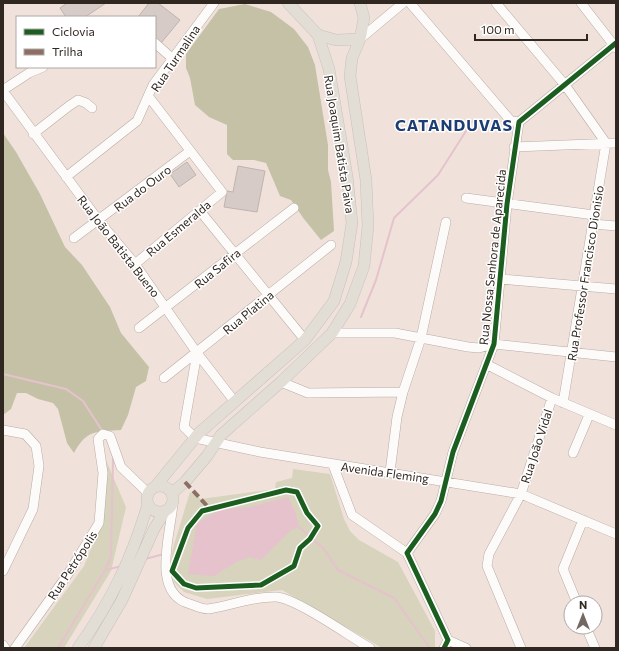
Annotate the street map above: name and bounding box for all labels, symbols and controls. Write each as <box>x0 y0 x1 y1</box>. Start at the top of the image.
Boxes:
legend <box>16 16 156 68</box>
scale bar <box>475 16 587 42</box>
street label: Rua Turmalina <box>148 22 202 94</box>
text: 100 m <box>481 22 515 36</box>
text: Ciclovia <box>52 24 95 38</box>
text: Trilha <box>52 44 83 58</box>
street label: Rua Joaquim Batista Paiva <box>321 74 358 214</box>
district label: CATANDUVAS <box>395 115 513 134</box>
street label: Rua do Ouro <box>111 162 173 214</box>
street label: Rua Nossa Senhora de Aparecida <box>476 168 508 346</box>
street label: Rua Professor Francisco Dionisio <box>564 184 606 362</box>
street label: Rua João Batista Bueno <box>74 192 163 300</box>
street label: Rua Esmeralda <box>143 197 213 259</box>
street label: Rua Safira <box>191 245 243 291</box>
street label: Rua Platina <box>220 287 276 337</box>
street label: Rua João Vidal <box>517 407 556 485</box>
street label: Avenida Fleming <box>340 459 430 485</box>
street label: Rua Petrópolis <box>45 528 99 602</box>
north arrow <box>563 595 603 635</box>
text: N <box>579 598 587 611</box>

